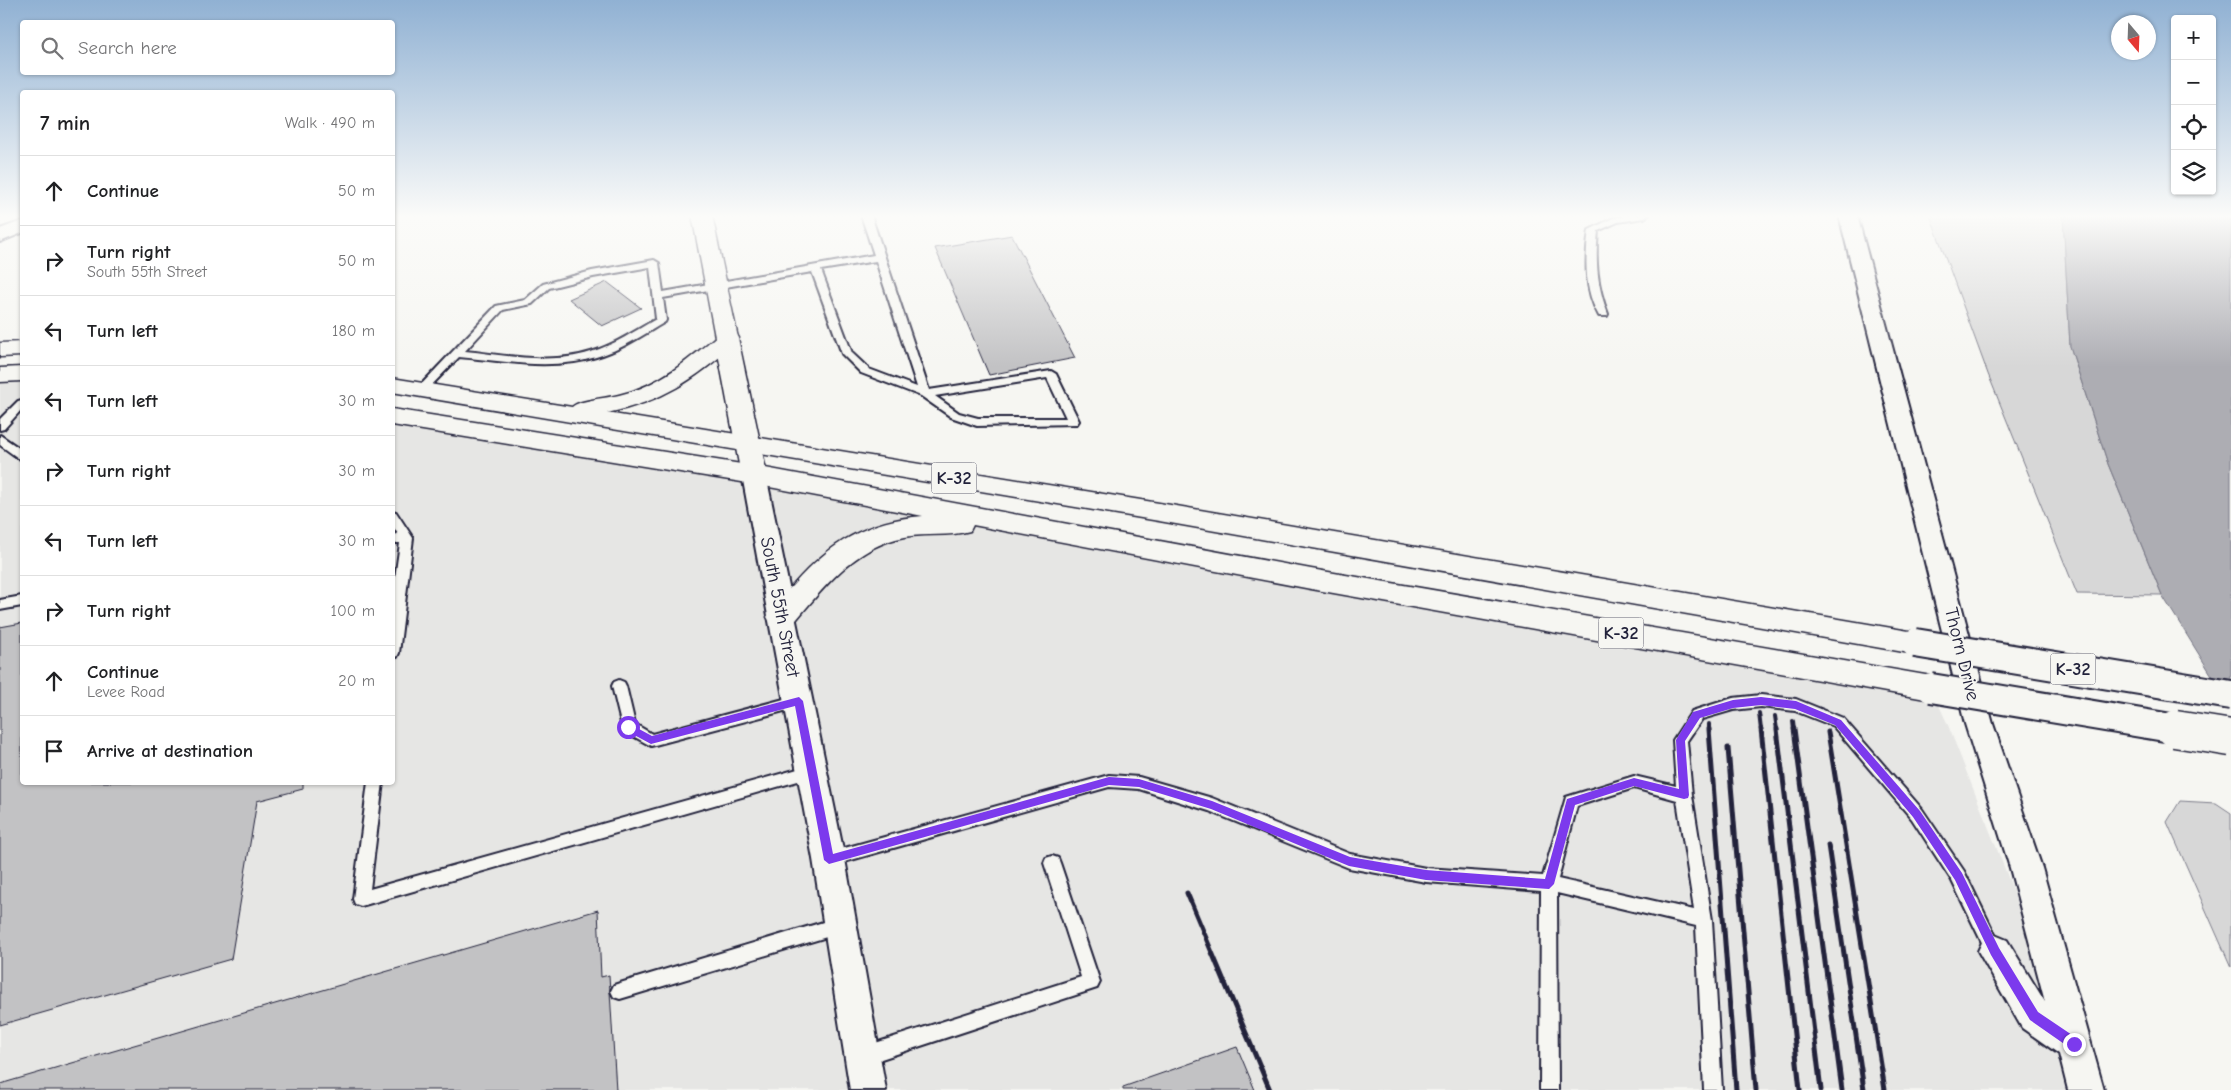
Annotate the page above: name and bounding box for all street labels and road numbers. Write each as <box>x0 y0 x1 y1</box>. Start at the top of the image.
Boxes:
road number: K-32 <box>932 462 976 493</box>
street label: South 55th Street <box>756 535 804 680</box>
street label: Thorn Drive <box>1940 605 1984 703</box>
road number: K-32 <box>1598 618 1644 648</box>
road number: K-32 <box>2050 654 2096 684</box>

